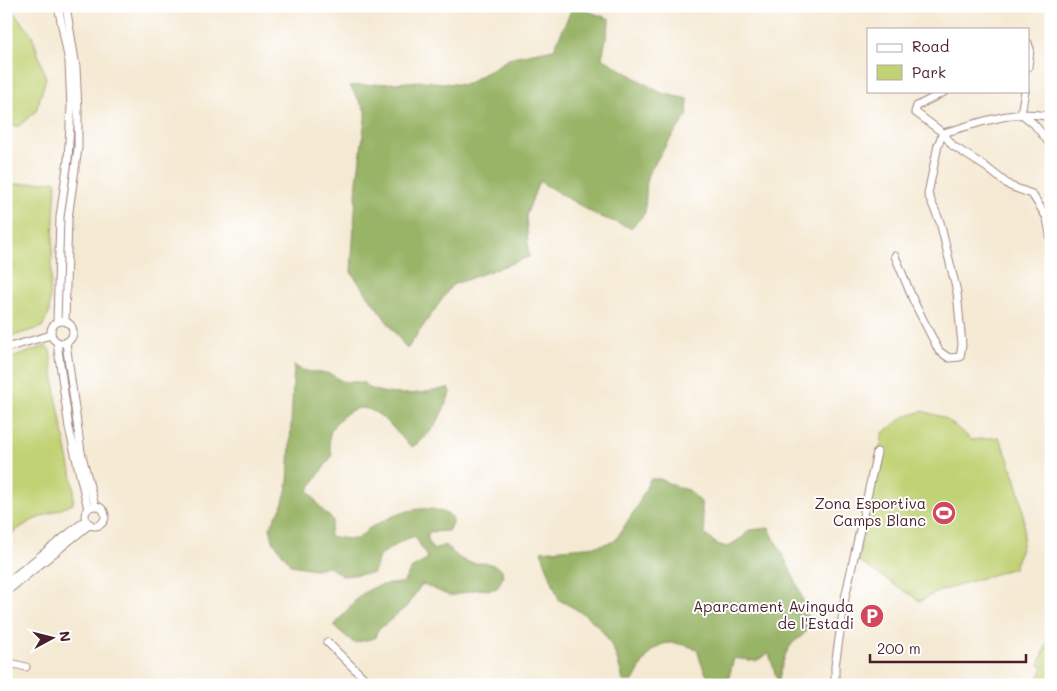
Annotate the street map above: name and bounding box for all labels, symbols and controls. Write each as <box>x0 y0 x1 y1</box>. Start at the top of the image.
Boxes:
legend <box>867 28 1030 92</box>
text: Road <box>912 36 949 56</box>
text: Park <box>912 62 946 82</box>
place label: Zona Esportiva Camps Blanc <box>815 493 926 530</box>
sports icon: Zona Esportiva Camps Blanc <box>931 500 957 526</box>
place label: Aparcament Avinguda de l'Estadi <box>693 596 854 633</box>
parking icon: Aparcament Avinguda de l'Estadi <box>859 603 885 629</box>
north arrow <box>28 614 78 664</box>
text: N <box>55 630 75 643</box>
scale bar <box>870 631 1026 663</box>
text: 200 m <box>877 638 921 658</box>

